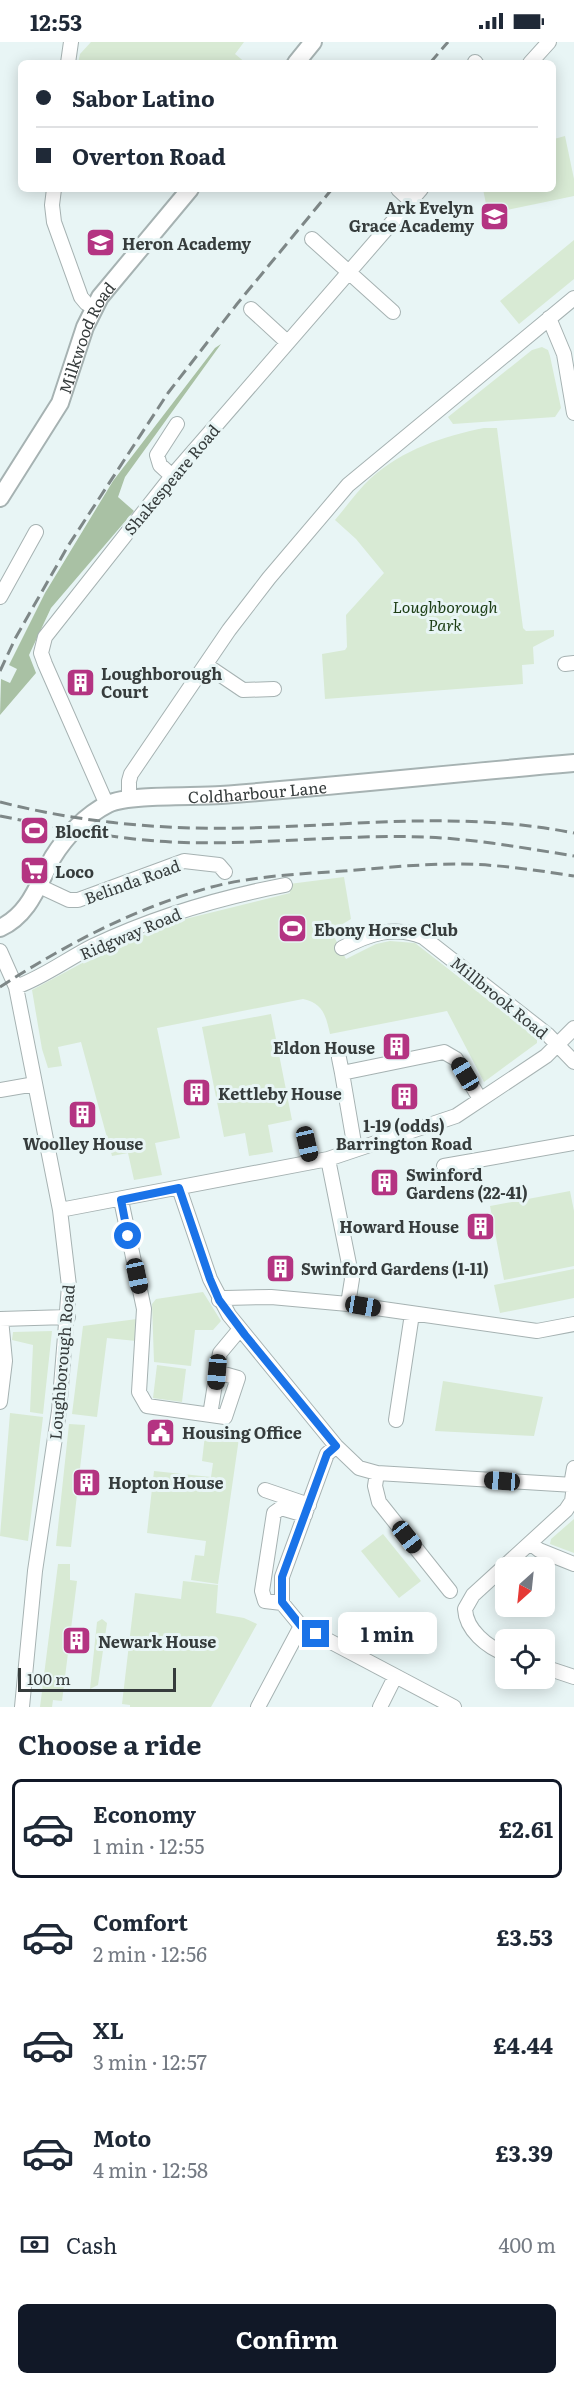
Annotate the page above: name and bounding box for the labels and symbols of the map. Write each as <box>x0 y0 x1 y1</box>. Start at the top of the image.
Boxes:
place label: Ark Evelyn Grace Academy <box>349 195 474 237</box>
school or university icon: Ark Evelyn Grace Academy <box>479 200 511 232</box>
school or university icon: Heron Academy <box>85 227 117 259</box>
place label: Heron Academy <box>122 231 251 255</box>
street label: Milkwood Road <box>52 276 120 397</box>
street label: Shakespeare Road <box>117 418 225 540</box>
park label: Loughborough Park <box>392 594 498 636</box>
place label: Loughborough Court <box>101 661 222 703</box>
building icon: Loughborough Court <box>64 666 96 698</box>
street label: Coldharbour Lane <box>188 774 328 808</box>
sports icon: Blocfit <box>18 815 50 847</box>
place label: Blocfit <box>55 819 109 843</box>
street label: Belinda Road <box>81 853 183 909</box>
supermarket icon: Loco <box>18 855 50 887</box>
place label: Loco <box>55 859 94 883</box>
street label: Ridgway Road <box>75 901 185 965</box>
sports icon: Ebony Horse Club <box>277 913 309 945</box>
place label: Ebony Horse Club <box>314 917 458 941</box>
street label: Millbrook Road <box>446 950 554 1044</box>
building icon: Eldon House <box>380 1031 412 1063</box>
place label: Eldon House <box>273 1035 375 1059</box>
car <box>448 1054 482 1094</box>
building icon: Kettleby House <box>181 1077 213 1109</box>
place label: Kettleby House <box>218 1081 342 1105</box>
building icon: 1-19 (odds) Barrington Road <box>388 1081 420 1113</box>
building icon: Woolley House <box>67 1099 99 1131</box>
place label: 1-19 (odds) Barrington Road <box>336 1113 473 1155</box>
car <box>294 1124 320 1164</box>
place label: Woolley House <box>23 1131 143 1155</box>
place label: Swinford Gardens (22-41) <box>406 1162 528 1204</box>
building icon: Swinford Gardens (22-41) <box>369 1167 401 1199</box>
building icon: Howard House <box>464 1210 496 1242</box>
place label: Howard House <box>339 1214 459 1238</box>
route start <box>114 1222 141 1249</box>
building icon: Swinford Gardens (1-11) <box>264 1252 296 1284</box>
place label: Swinford Gardens (1-11) <box>301 1256 489 1280</box>
car <box>124 1257 150 1295</box>
street label: Loughborough Road <box>42 1283 80 1441</box>
car <box>344 1294 382 1318</box>
car <box>206 1353 228 1391</box>
public building icon: Housing Office <box>145 1416 177 1448</box>
place label: Housing Office <box>182 1420 302 1444</box>
building icon: Hopton House <box>71 1466 103 1498</box>
place label: Hopton House <box>108 1470 224 1494</box>
car <box>483 1471 521 1491</box>
car <box>389 1517 425 1557</box>
north arrow <box>495 1557 555 1617</box>
callout: 1 min <box>337 1613 436 1655</box>
route end <box>302 1620 329 1647</box>
building icon: Newark House <box>61 1625 93 1657</box>
place label: Newark House <box>98 1629 216 1653</box>
scale bar <box>18 1665 176 1692</box>

